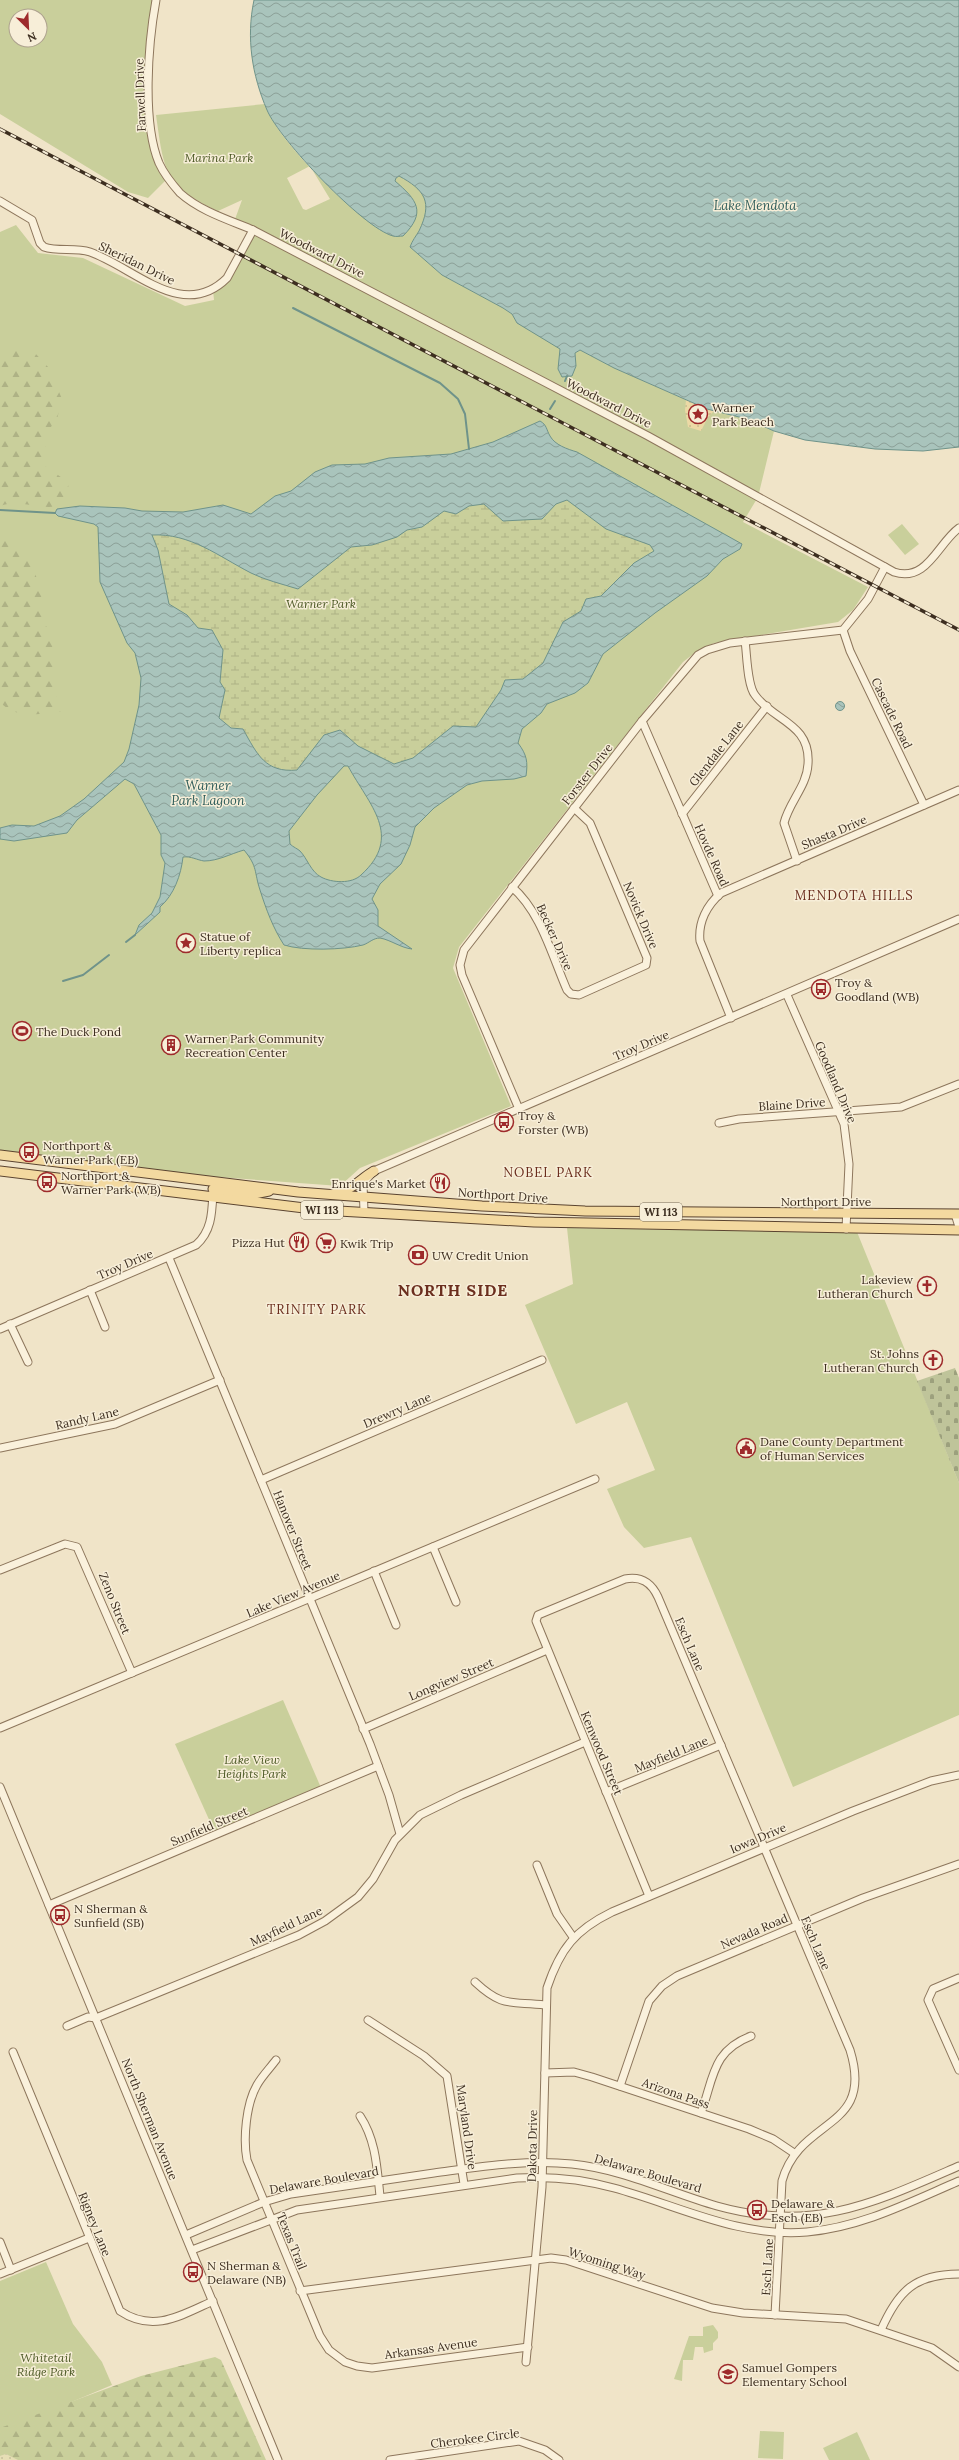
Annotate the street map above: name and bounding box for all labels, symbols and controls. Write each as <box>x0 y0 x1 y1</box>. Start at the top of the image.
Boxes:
north arrow <box>8 8 48 48</box>
text: N <box>25 29 39 45</box>
street label: Farwell Drive <box>131 58 149 132</box>
park label: Marina Park <box>184 150 254 165</box>
water label: Lake Mendota <box>714 197 797 214</box>
street label: Woodward Drive <box>277 225 368 281</box>
street label: Sheridan Drive <box>96 238 178 288</box>
street label: Woodward Drive <box>564 375 655 431</box>
place label: Warner Park Beach <box>712 400 774 429</box>
place icon: Warner Park Beach <box>687 403 709 425</box>
park label: Warner Park <box>286 596 356 611</box>
street label: Cascade Road <box>868 675 916 751</box>
street label: Glendale Lane <box>686 717 747 789</box>
street label: Forster Drive <box>558 740 616 808</box>
water label: Warner Park Lagoon <box>171 777 245 809</box>
street label: Shasta Drive <box>799 811 869 853</box>
street label: Hovde Road <box>692 821 732 889</box>
street label: Novick Drive <box>620 879 662 951</box>
district label: MENDOTA HILLS <box>794 887 914 904</box>
street label: Becker Drive <box>534 901 577 973</box>
place label: Statue of Liberty replica <box>200 929 281 958</box>
place icon: Statue of Liberty replica <box>175 932 197 954</box>
place label: Troy & Goodland (WB) <box>835 975 919 1005</box>
bus stop icon: Troy & Goodland (WB) <box>810 978 832 1000</box>
sports icon: The Duck Pond <box>11 1020 33 1042</box>
place label: The Duck Pond <box>36 1024 121 1039</box>
street label: Troy Drive <box>611 1026 672 1063</box>
place label: Warner Park Community Recreation Center <box>185 1031 325 1060</box>
building icon: Warner Park Community Recreation Center <box>160 1034 182 1056</box>
street label: Goodland Drive <box>812 1039 860 1126</box>
street label: Blaine Drive <box>758 1094 827 1114</box>
place label: Troy & Forster (WB) <box>518 1108 588 1138</box>
bus stop icon: Troy & Forster (WB) <box>493 1111 515 1133</box>
place label: Northport & Warner Park (EB) <box>43 1138 138 1168</box>
bus stop icon: Northport & Warner Park (EB) <box>18 1141 40 1163</box>
district label: NOBEL PARK <box>503 1164 593 1181</box>
place label: Northport & Warner Park (WB) <box>61 1168 161 1198</box>
bus stop icon: Northport & Warner Park (WB) <box>36 1171 58 1193</box>
restaurant icon: Enrique's Market <box>429 1172 451 1194</box>
place label: Enrique's Market <box>331 1176 426 1191</box>
street label: Northport Drive <box>457 1184 549 1206</box>
street label: Northport Drive <box>781 1194 872 1209</box>
road number: WI 113 <box>301 1201 343 1219</box>
road number: WI 113 <box>640 1203 682 1221</box>
restaurant icon: Pizza Hut <box>288 1231 310 1253</box>
supermarket icon: Kwik Trip <box>315 1232 337 1254</box>
place label: Pizza Hut <box>232 1235 285 1250</box>
place label: Kwik Trip <box>340 1236 393 1251</box>
bank icon: UW Credit Union <box>407 1244 429 1266</box>
street label: Troy Drive <box>95 1245 156 1282</box>
place label: UW Credit Union <box>432 1248 529 1263</box>
place label: Lakeview Lutheran Church <box>817 1272 913 1301</box>
church icon: Lakeview Lutheran Church <box>916 1275 938 1297</box>
district label: NORTH SIDE <box>398 1280 508 1300</box>
district label: TRINITY PARK <box>267 1301 367 1318</box>
place label: St. Johns Lutheran Church <box>823 1346 919 1375</box>
church icon: St. Johns Lutheran Church <box>922 1349 944 1371</box>
street label: Drewry Lane <box>361 1389 434 1431</box>
street label: Randy Lane <box>54 1403 121 1433</box>
place label: Dane County Department of Human Services <box>760 1434 904 1463</box>
public building icon: Dane County Department of Human Services <box>735 1437 757 1459</box>
street label: Hanover Street <box>270 1488 316 1572</box>
street label: Lake View Avenue <box>244 1567 343 1621</box>
street label: Zeno Street <box>96 1570 134 1636</box>
street label: Esch Lane <box>672 1615 708 1674</box>
street label: Longview Street <box>406 1654 496 1704</box>
street label: Kenwood Street <box>578 1709 627 1797</box>
street label: Mayfield Lane <box>632 1732 711 1776</box>
park label: Lake View Heights Park <box>217 1752 287 1781</box>
street label: Sunfield Street <box>168 1803 250 1849</box>
street label: Iowa Drive <box>728 1819 789 1857</box>
place label: N Sherman & Sunfield (SB) <box>74 1901 148 1931</box>
street label: Mayfield Lane <box>247 1902 325 1949</box>
bus stop icon: N Sherman & Sunfield (SB) <box>49 1904 71 1926</box>
street label: Nevada Road <box>718 1910 790 1952</box>
street label: Esch Lane <box>798 1914 834 1973</box>
street label: North Sherman Avenue <box>119 2056 182 2183</box>
street label: Arizona Pass <box>639 2074 712 2112</box>
street label: Maryland Drive <box>454 2083 480 2171</box>
street label: Dakota Drive <box>524 2109 540 2182</box>
street label: Delaware Boulevard <box>593 2150 703 2196</box>
street label: Delaware Boulevard <box>268 2163 380 2197</box>
street label: Rigney Lane <box>75 2190 115 2259</box>
place label: Delaware & Esch (EB) <box>771 2196 835 2226</box>
bus stop icon: Delaware & Esch (EB) <box>746 2199 768 2221</box>
street label: Texas Trail <box>274 2210 310 2272</box>
street label: Esch Lane <box>758 2238 776 2296</box>
street label: Wyoming Way <box>567 2244 648 2283</box>
place label: N Sherman & Delaware (NB) <box>207 2258 286 2288</box>
bus stop icon: N Sherman & Delaware (NB) <box>182 2261 204 2283</box>
street label: Arkansas Avenue <box>383 2334 479 2362</box>
park label: Whitetail Ridge Park <box>17 2350 75 2379</box>
place label: Samuel Gompers Elementary School <box>742 2360 847 2389</box>
school or university icon: Samuel Gompers Elementary School <box>717 2363 739 2385</box>
street label: Cherokee Circle <box>430 2425 521 2451</box>

